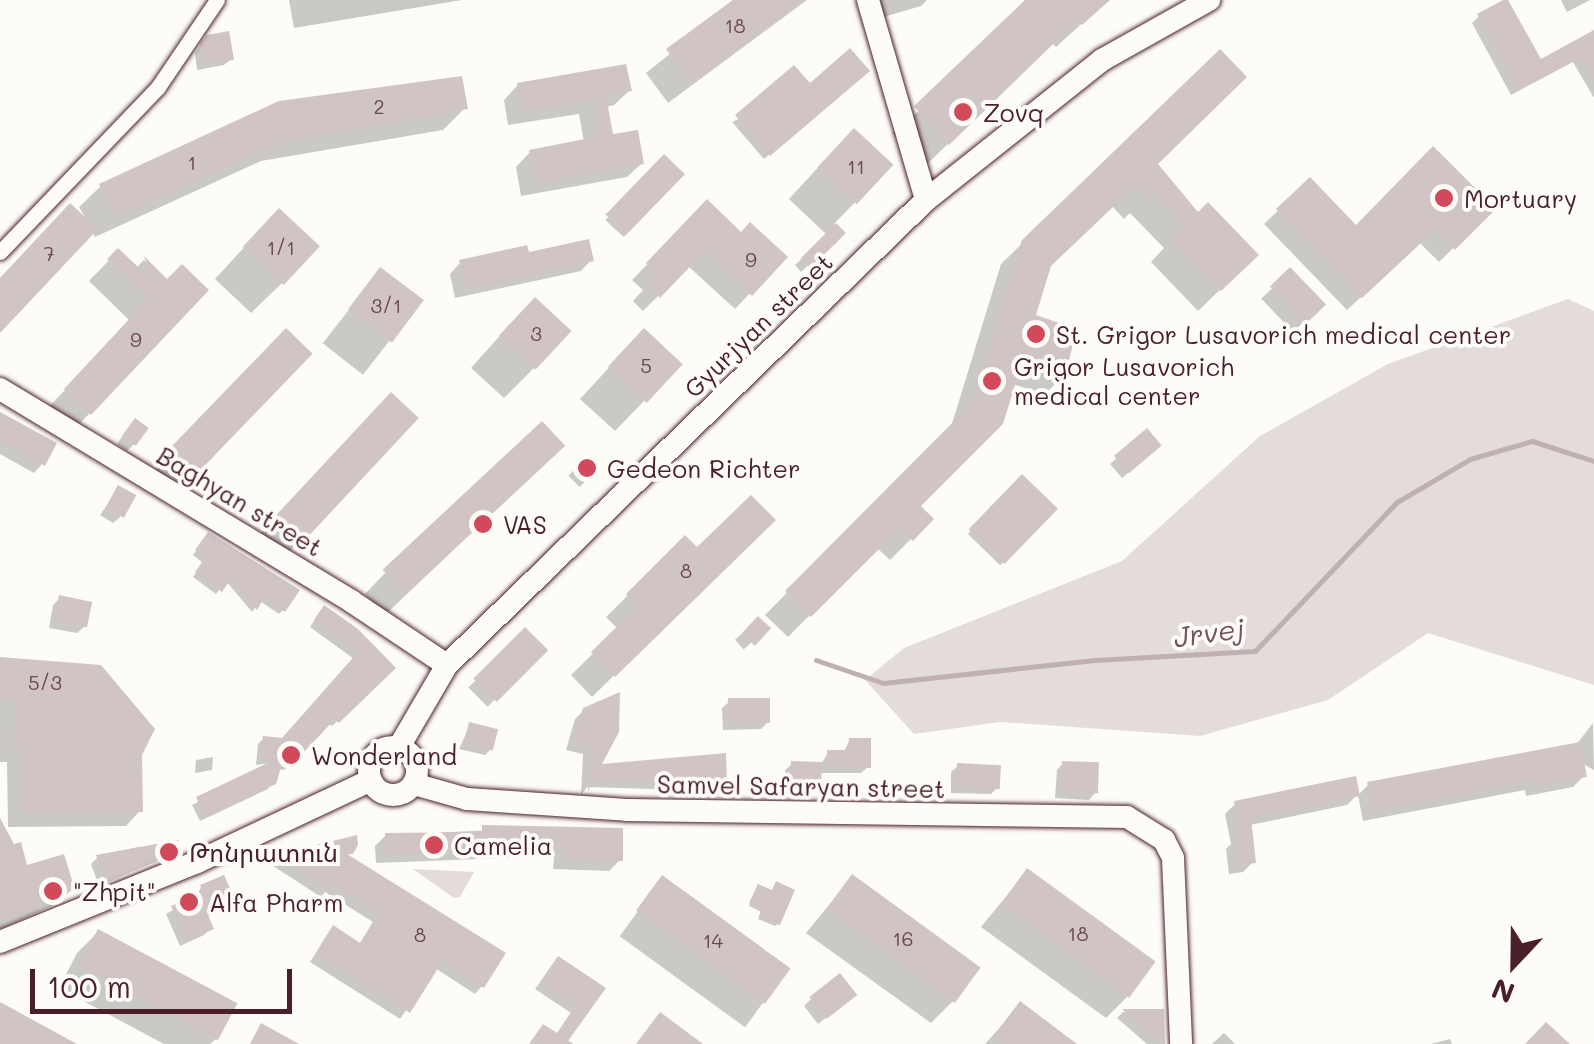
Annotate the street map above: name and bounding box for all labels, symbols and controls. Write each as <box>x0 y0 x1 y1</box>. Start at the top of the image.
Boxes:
house number: 18 <box>724 13 746 37</box>
house number: 2 <box>373 94 385 118</box>
place label: Zovq <box>983 97 1044 127</box>
marker: Zovq <box>952 101 974 123</box>
house number: 1 <box>188 150 196 174</box>
house number: 11 <box>847 154 865 178</box>
place label: Mortuary <box>1464 183 1577 213</box>
marker: Mortuary <box>1433 187 1455 209</box>
house number: 1/1 <box>267 235 295 259</box>
house number: 7 <box>43 241 55 265</box>
street label: Gyurjyan street <box>678 247 838 403</box>
house number: 9 <box>745 247 757 271</box>
house number: 3/1 <box>370 293 402 317</box>
place label: St. Grigor Lusavorich medical center <box>1056 319 1511 349</box>
house number: 3 <box>530 321 542 345</box>
marker: St. Grigor Lusavorich medical center <box>1025 323 1047 345</box>
house number: 9 <box>130 327 142 351</box>
place label: Grigor Lusavorich medical center <box>1014 352 1234 411</box>
house number: 5 <box>640 353 652 377</box>
marker: Grigor Lusavorich medical center <box>979 368 1005 394</box>
street label: Baghyan street <box>152 440 328 562</box>
place label: Gedeon Richter <box>607 453 800 483</box>
marker: Gedeon Richter <box>576 457 598 479</box>
place label: VAS <box>503 509 547 539</box>
marker: VAS <box>472 513 494 535</box>
house number: 8 <box>680 558 692 582</box>
water label: Jrvej <box>1172 610 1246 654</box>
house number: 5/3 <box>28 670 62 694</box>
place label: Wonderland <box>311 740 457 770</box>
marker: Wonderland <box>280 744 302 766</box>
street label: Samvel Safaryan street <box>657 768 945 804</box>
place label: Camelia <box>454 830 552 860</box>
marker: Camelia <box>423 834 445 856</box>
place label: Թոնրատուն <box>189 837 338 867</box>
marker: Թոնրատուն <box>158 841 180 863</box>
place label: "Zhpit" <box>73 876 156 906</box>
marker: "Zhpit" <box>42 880 64 902</box>
place label: Alfa Pharm <box>209 887 343 917</box>
marker: Alfa Pharm <box>178 891 200 913</box>
north arrow <box>1464 914 1564 1014</box>
house number: 18 <box>1067 921 1089 945</box>
house number: 8 <box>414 922 426 946</box>
house number: 16 <box>892 926 914 950</box>
house number: 14 <box>703 928 723 952</box>
scale bar <box>35 949 298 1011</box>
text: 100 m <box>47 966 131 1006</box>
text: N <box>1486 971 1519 1012</box>

